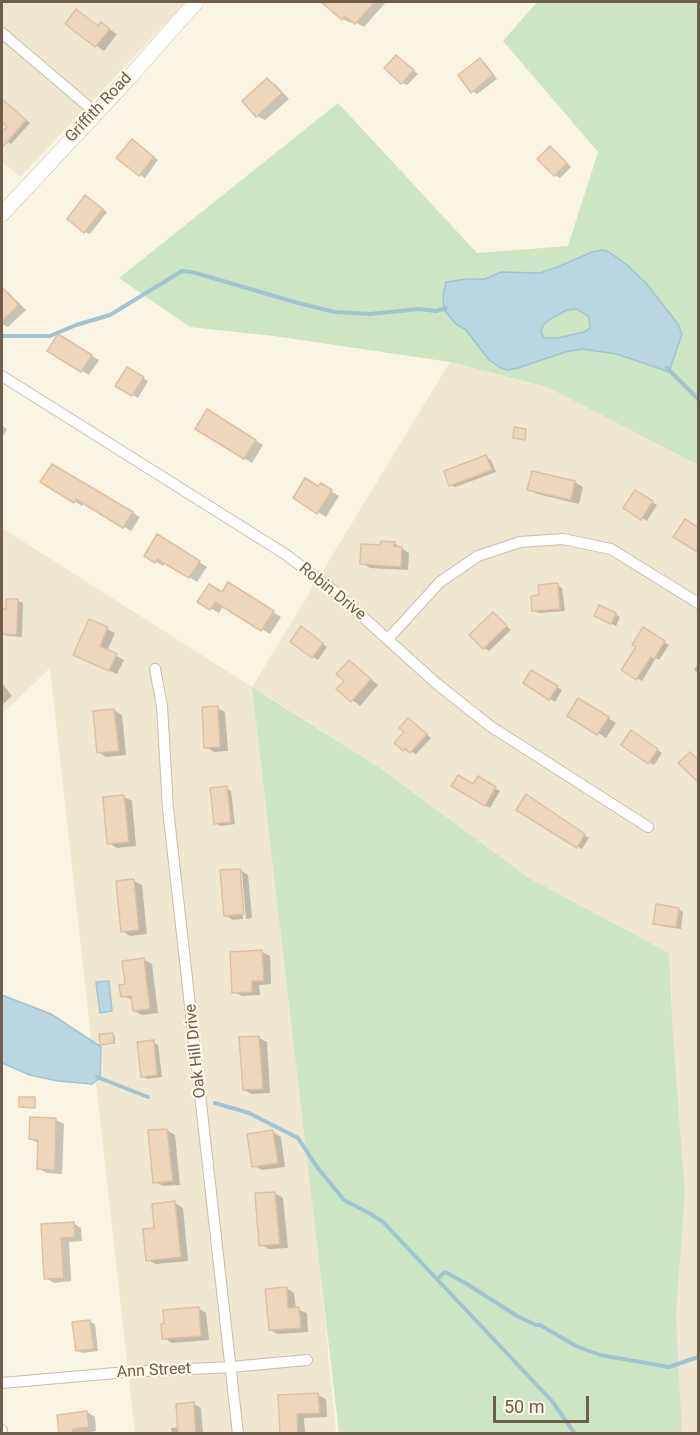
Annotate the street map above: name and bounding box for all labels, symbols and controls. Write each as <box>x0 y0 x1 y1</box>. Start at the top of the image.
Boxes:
street label: Griffith Road <box>62 69 136 147</box>
street label: Robin Drive <box>295 559 369 625</box>
street label: Oak Hill Drive <box>181 1003 211 1099</box>
street label: Ann Street <box>116 1359 192 1383</box>
scale bar <box>496 1384 592 1422</box>
text: 50 m <box>504 1396 544 1417</box>

